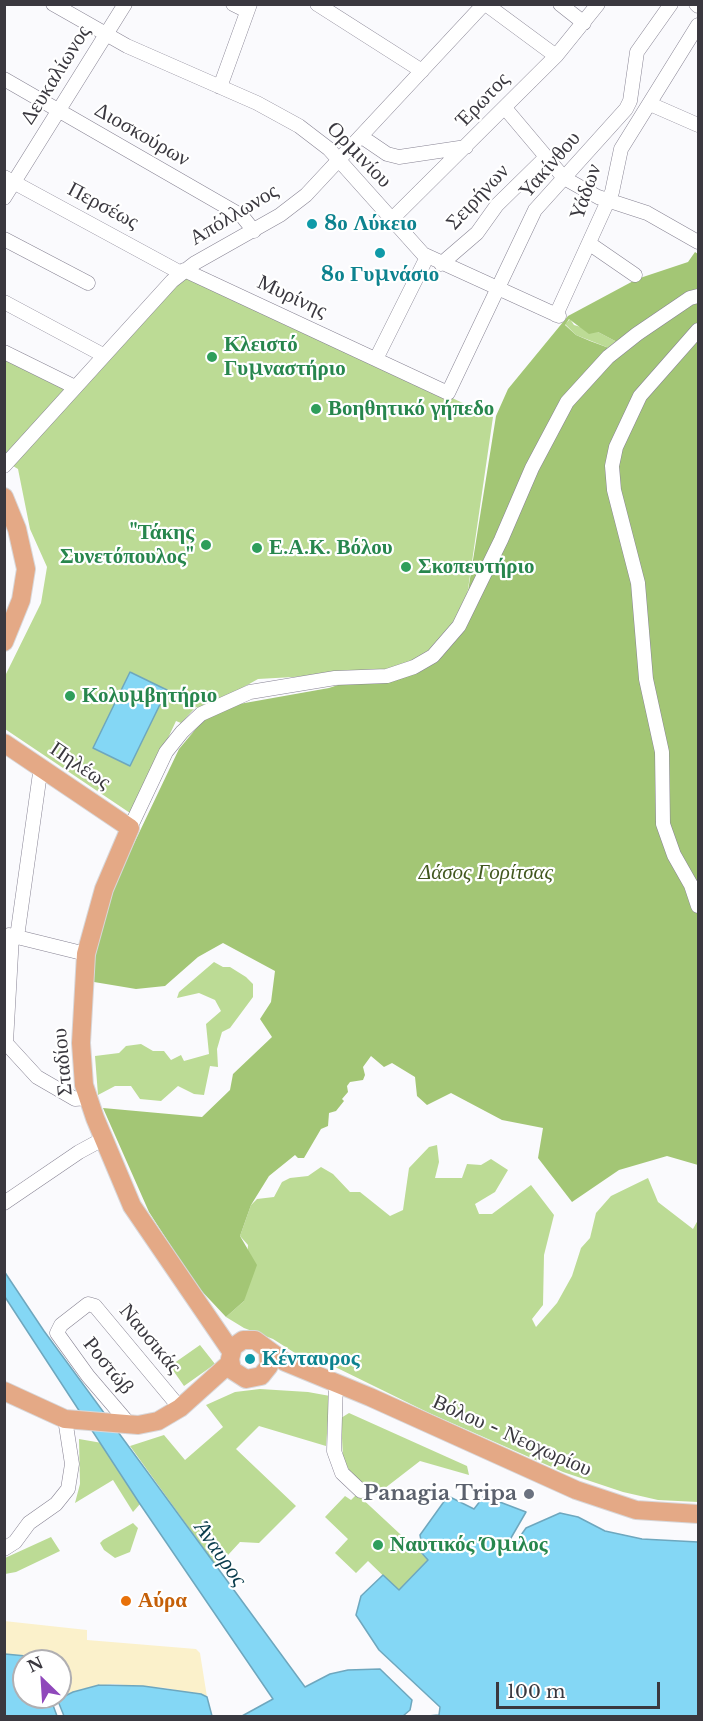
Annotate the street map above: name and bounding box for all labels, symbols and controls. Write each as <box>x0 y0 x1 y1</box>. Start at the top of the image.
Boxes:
street label: Δευκαλίωνος <box>16 21 96 129</box>
street label: Έρωτος <box>451 67 515 133</box>
street label: Διοσκούρων <box>90 98 194 172</box>
street label: Ορμινίου <box>321 117 397 193</box>
street label: Υακίνθου <box>514 126 586 204</box>
street label: Σειρήνων <box>441 159 515 235</box>
street label: Υάδων <box>565 161 607 223</box>
street label: Περσέως <box>63 177 143 235</box>
street label: Απόλλωνος <box>185 179 283 251</box>
place label: 8ο Λύκειο <box>324 211 417 237</box>
marker: 8ο Λύκειο <box>305 217 319 231</box>
marker: 8ο Γυμνάσιο <box>373 246 387 260</box>
place label: 8ο Γυμνάσιο <box>321 262 439 288</box>
street label: Μυρίνης <box>253 270 331 324</box>
place label: Κλειστό Γυμναστήριο <box>224 332 346 382</box>
marker: Κλειστό Γυμναστήριο <box>205 350 219 364</box>
place label: Βοηθητικό γήπεδο <box>328 396 494 422</box>
marker: Βοηθητικό γήπεδο <box>309 402 323 416</box>
place label: "Τάκης Συνετόπουλος" <box>60 520 194 570</box>
place label: Ε.Α.Κ. Βόλου <box>269 535 393 561</box>
marker: "Τάκης Συνετόπουλος" <box>199 538 213 552</box>
marker: Ε.Α.Κ. Βόλου <box>250 541 264 555</box>
place label: Σκοπευτήριο <box>418 554 535 580</box>
marker: Σκοπευτήριο <box>399 560 413 574</box>
place label: Κολυμβητήριο <box>82 683 217 709</box>
marker: Κολυμβητήριο <box>63 689 77 703</box>
street label: Πηλέως <box>45 737 115 795</box>
park label: Δάσος Γορίτσας <box>419 860 553 886</box>
street label: Σταδίου <box>47 1027 79 1097</box>
street label: Ναυσικάς <box>114 1299 186 1379</box>
street label: Ροστώβ <box>77 1332 139 1400</box>
place label: Κένταυρος <box>262 1346 360 1372</box>
marker: Κένταυρος <box>243 1352 257 1366</box>
street label: Βόλου - Νεοχωρίου <box>429 1390 595 1482</box>
place label: Panagia Tripa <box>363 1481 517 1507</box>
marker: Panagia Tripa <box>522 1487 536 1501</box>
water label: Άναυρος <box>188 1516 252 1592</box>
place label: Ναυτικός Όμιλος <box>390 1532 548 1558</box>
marker: Ναυτικός Όμιλος <box>371 1538 385 1552</box>
place label: Αύρα <box>138 1588 187 1614</box>
marker: Αύρα <box>119 1594 133 1608</box>
north arrow <box>12 1649 72 1709</box>
text: N <box>24 1652 46 1677</box>
scale bar <box>499 1670 662 1708</box>
text: 100 m <box>507 1681 565 1703</box>

